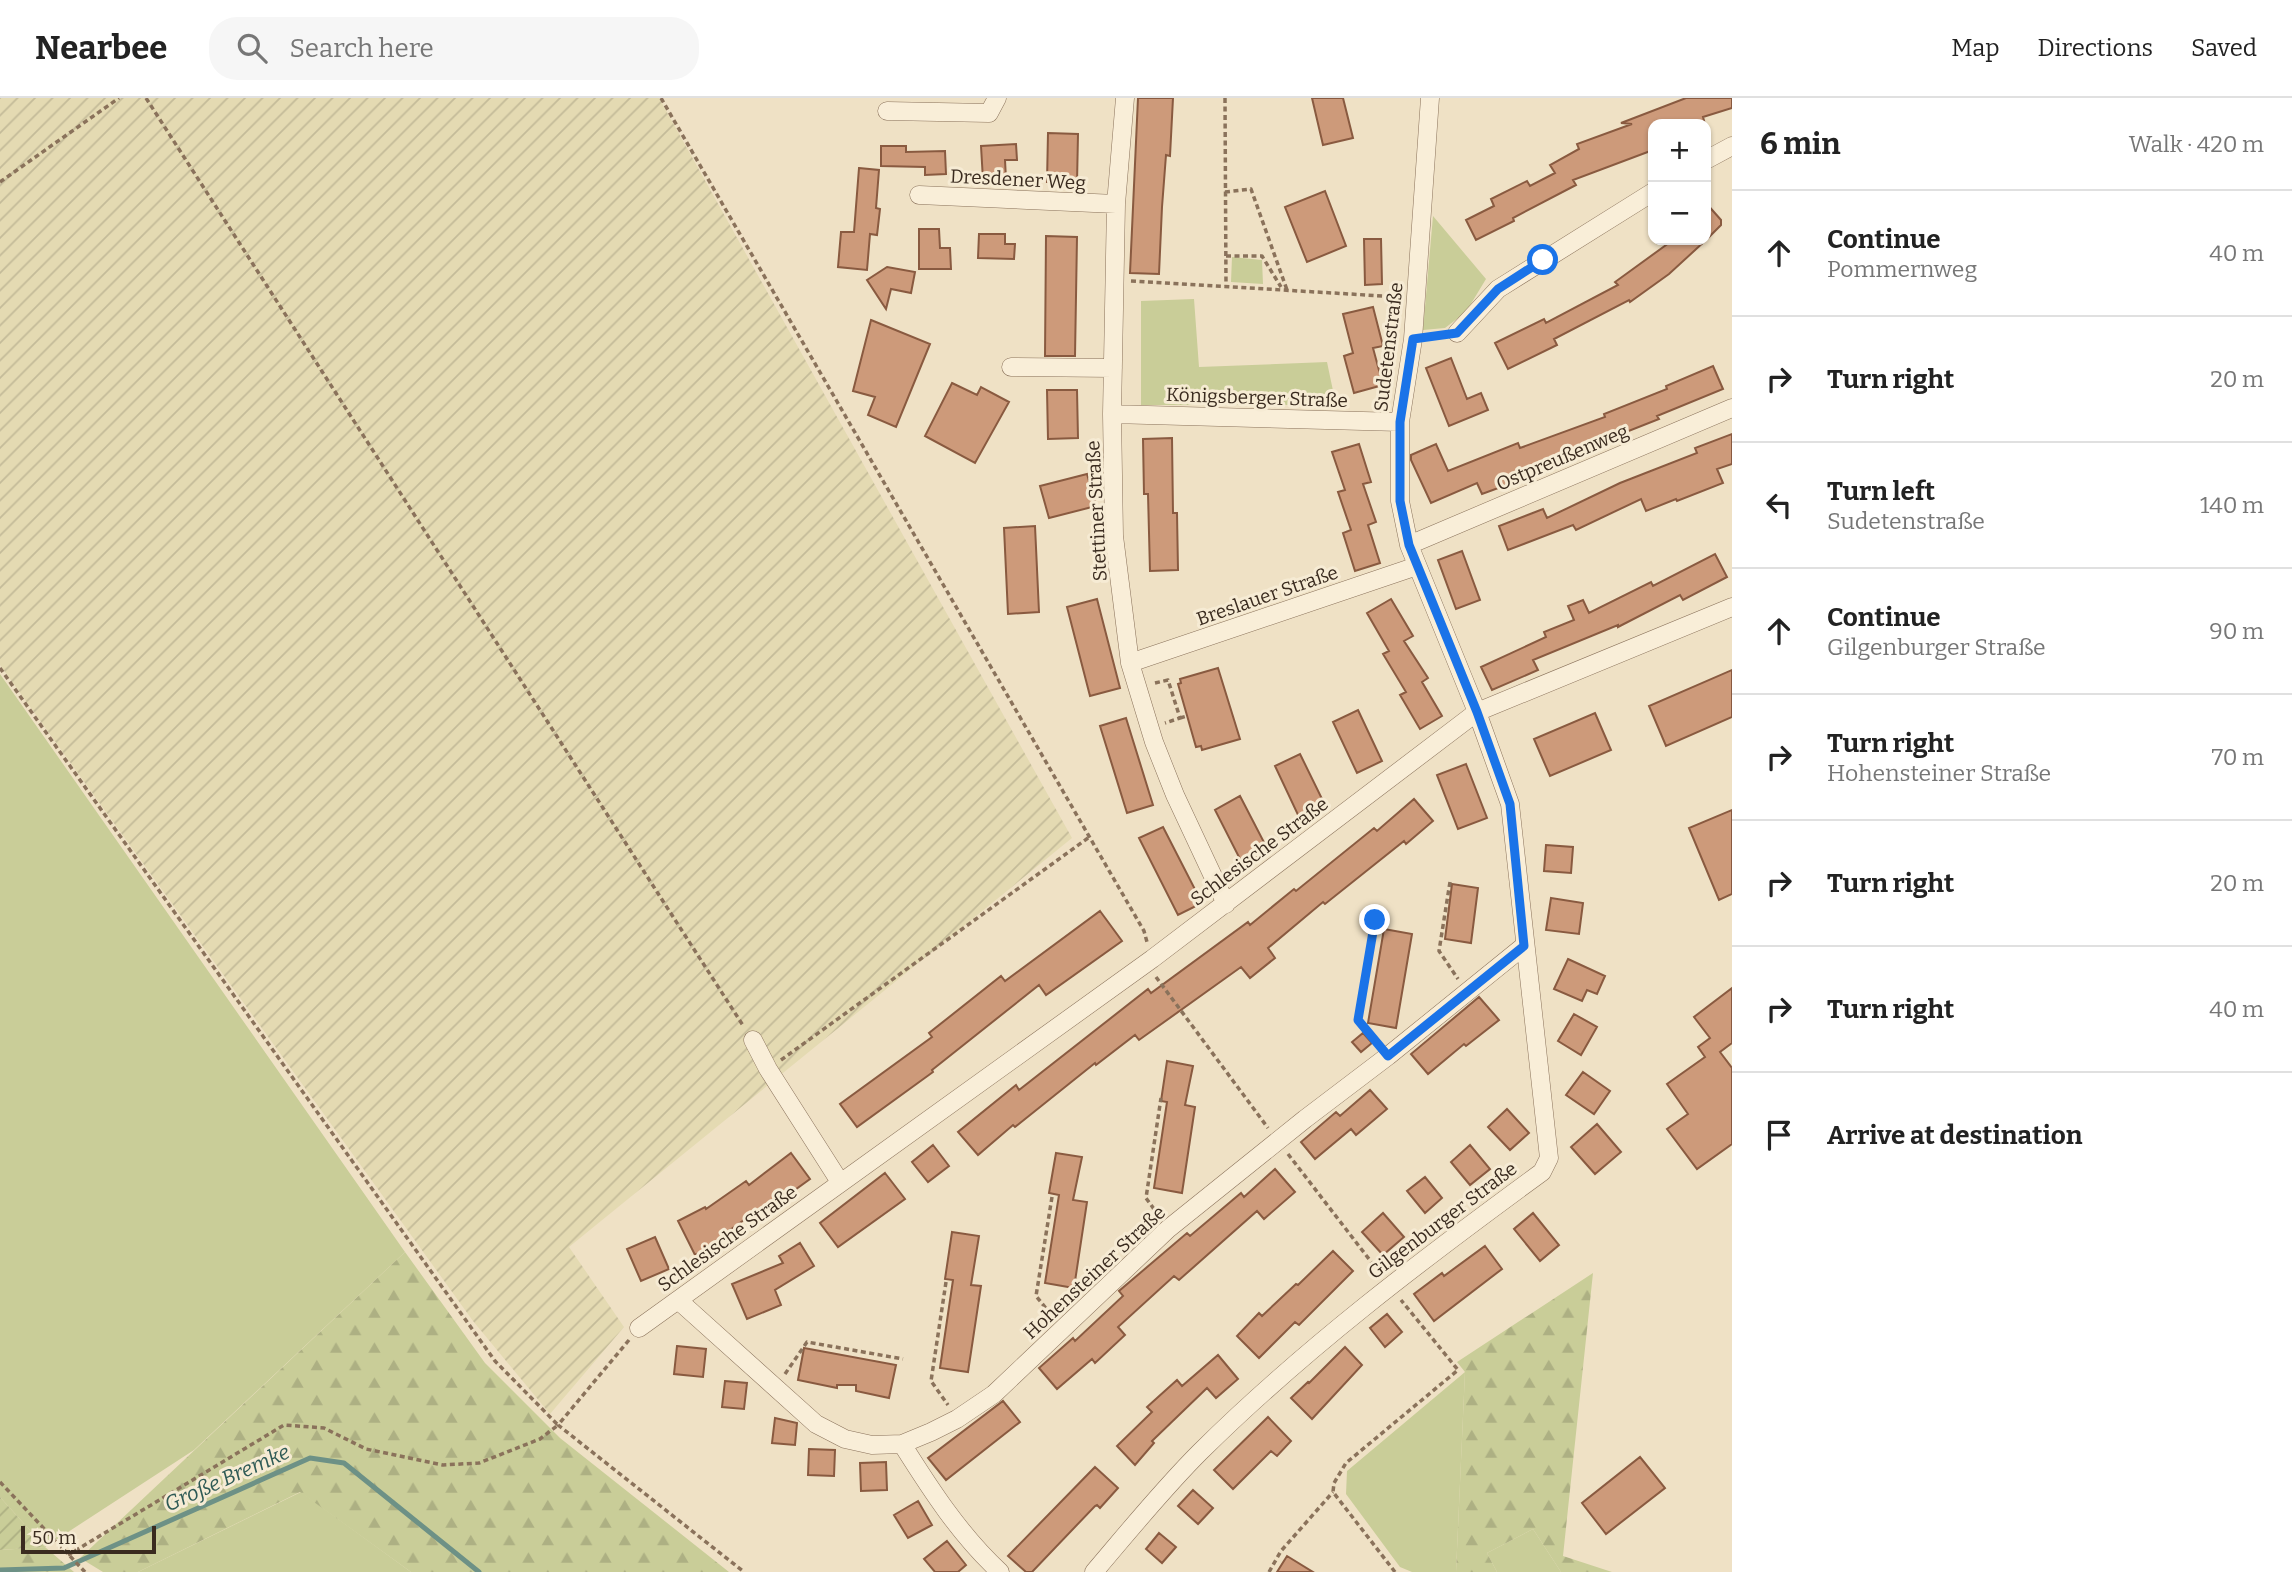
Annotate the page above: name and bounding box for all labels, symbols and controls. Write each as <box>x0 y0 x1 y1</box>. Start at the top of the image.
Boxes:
search box <box>209 17 699 80</box>
text: Nearbee <box>35 28 167 68</box>
icon: search <box>233 29 271 67</box>
text: Search here <box>289 33 434 64</box>
text: Map <box>1951 34 2000 62</box>
text: Directions <box>2038 34 2153 62</box>
text: Saved <box>2191 34 2257 62</box>
map controls <box>1648 119 1711 245</box>
button: + <box>1648 119 1711 182</box>
text: 6 min <box>1760 126 1841 162</box>
text: Walk · 420 m <box>2129 130 2264 158</box>
street label: Dresdener Weg <box>949 164 1087 195</box>
button: − <box>1648 182 1711 245</box>
text: Continue <box>1827 224 1941 255</box>
icon: ahead <box>1760 234 1798 272</box>
text: 40 m <box>2209 239 2264 267</box>
route start <box>1527 244 1558 275</box>
text: Pommernweg <box>1827 255 1977 283</box>
street label: Sudetenstraße <box>1369 281 1408 413</box>
icon: right <box>1760 360 1798 398</box>
text: Turn right <box>1827 364 1954 395</box>
text: 20 m <box>2210 365 2264 393</box>
street label: Königsberger Straße <box>1166 383 1348 412</box>
street label: Ostpreußenweg <box>1493 419 1632 496</box>
street label: Stettiner Straße <box>1081 440 1112 582</box>
text: Turn left <box>1827 476 1935 507</box>
icon: left <box>1760 486 1798 524</box>
text: 140 m <box>2200 491 2264 519</box>
text: Sudetenstraße <box>1827 507 1985 535</box>
street label: Breslauer Straße <box>1193 560 1341 630</box>
text: Continue <box>1827 602 1941 633</box>
icon: ahead <box>1760 612 1798 650</box>
text: 90 m <box>2209 617 2264 645</box>
text: Gilgenburger Straße <box>1827 633 2046 661</box>
text: Turn right <box>1827 728 1954 759</box>
icon: right <box>1760 738 1798 776</box>
text: 70 m <box>2212 743 2264 771</box>
text: Hohensteiner Straße <box>1827 759 2051 787</box>
street label: Schlesische Straße <box>1186 792 1333 911</box>
icon: right <box>1760 864 1798 902</box>
text: Turn right <box>1827 868 1954 899</box>
text: 20 m <box>2210 869 2264 897</box>
route end <box>1359 904 1390 935</box>
icon: right <box>1760 990 1798 1028</box>
text: Turn right <box>1827 994 1954 1025</box>
text: 40 m <box>2209 995 2264 1023</box>
icon: arrive <box>1760 1116 1798 1154</box>
text: Arrive at destination <box>1827 1120 2082 1151</box>
street label: Gilgenburger Straße <box>1363 1157 1521 1284</box>
street label: Schlesische Straße <box>653 1180 801 1297</box>
street label: Hohensteiner Straße <box>1019 1201 1170 1344</box>
water label: Große Bremke <box>160 1439 294 1517</box>
scale bar <box>21 1523 156 1555</box>
text: 50 m <box>32 1526 76 1549</box>

